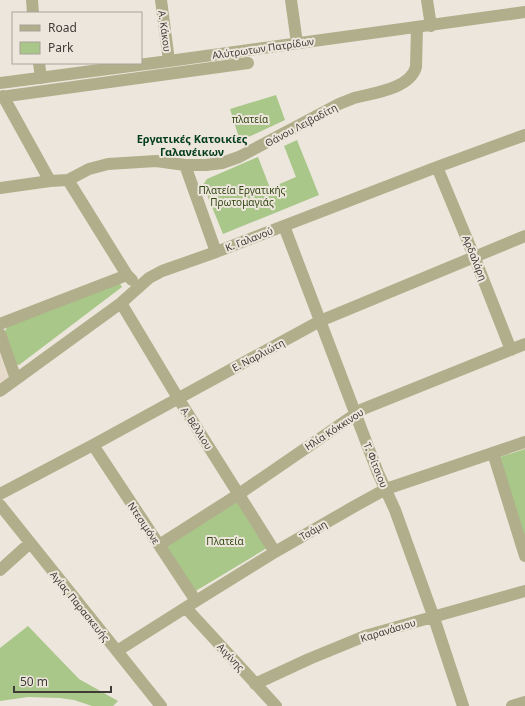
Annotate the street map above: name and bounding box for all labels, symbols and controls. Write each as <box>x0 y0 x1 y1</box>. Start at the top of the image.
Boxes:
street label: Α. Κάκου <box>155 9 175 53</box>
legend <box>12 12 142 64</box>
text: Road <box>48 19 77 36</box>
street label: Αλύτρωτων Πατρίδων <box>211 34 315 62</box>
text: Park <box>48 39 74 56</box>
street label: Θάνου Λειβαδίτη <box>262 100 340 150</box>
park label: πλατεία <box>232 112 269 126</box>
district label: Εργατικές Κατοικίες Γαλανέικων <box>137 131 248 159</box>
park label: Πλατεία Εργατικής Πρωτομαγιάς <box>199 183 286 209</box>
street label: Κ. Γαλανού <box>223 223 275 255</box>
street label: Αρδαλάρη <box>460 233 490 283</box>
street label: Ε. Ναρλιώτη <box>229 335 287 375</box>
street label: Α. Βέλλιου <box>178 404 216 452</box>
street label: Ηλία Κόκκινου <box>302 405 366 453</box>
street label: Τ. Φίτσιου <box>361 440 391 490</box>
street label: Ντεσιμόνε <box>125 499 163 547</box>
street label: Τσάμη <box>297 517 329 543</box>
park label: Πλατεία <box>206 534 244 548</box>
street label: Αγίας Παρασκευής <box>47 568 113 644</box>
street label: Καρανάσιου <box>359 615 417 645</box>
street label: Αιγίνης <box>214 640 248 674</box>
scale bar <box>14 668 111 694</box>
text: 50 m <box>20 673 48 690</box>

